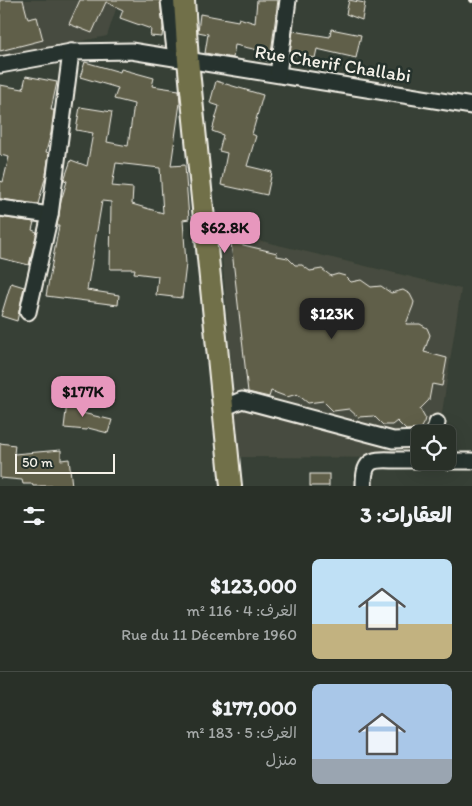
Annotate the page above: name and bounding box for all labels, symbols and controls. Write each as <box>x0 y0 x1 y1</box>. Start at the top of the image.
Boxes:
street label: Rue Cherif Challabi <box>253 40 413 87</box>
pin: $62.8K <box>184 212 266 254</box>
text: $62.8K <box>201 218 249 237</box>
pin: $123K <box>297 298 367 340</box>
text: $123K <box>311 304 353 323</box>
pin: $177K <box>48 376 118 418</box>
text: $177K <box>62 382 104 401</box>
map controls <box>411 425 456 470</box>
button: locate <box>411 425 456 470</box>
scale bar <box>15 451 115 474</box>
text: 50 m <box>22 454 53 471</box>
icon: filters <box>20 502 48 530</box>
text: العقارات: 3 <box>360 502 452 527</box>
text: $123,000 <box>210 573 297 598</box>
icon: home <box>352 579 412 639</box>
text: الغرف: 4 · 116 m² <box>187 601 297 620</box>
text: Rue du 11 Décembre 1960 <box>121 625 297 644</box>
text: $177,000 <box>212 695 297 720</box>
icon: home <box>352 704 412 764</box>
text: الغرف: 5 · 183 m² <box>186 723 297 742</box>
text: منزل <box>265 750 297 769</box>

